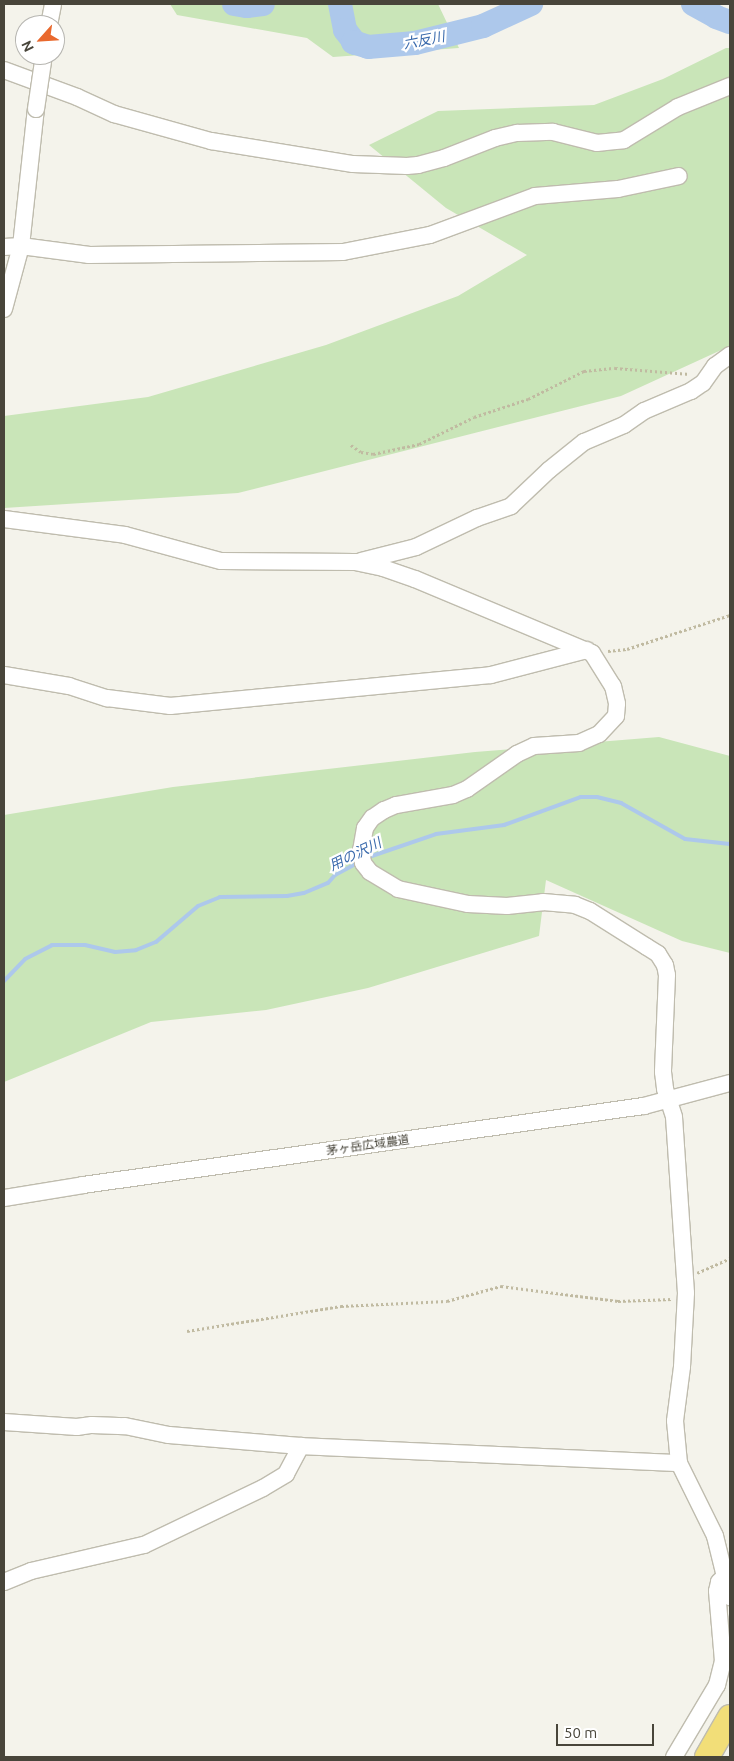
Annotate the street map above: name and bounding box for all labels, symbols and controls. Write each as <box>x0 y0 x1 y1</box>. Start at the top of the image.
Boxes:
north arrow <box>15 15 65 65</box>
water label: 六反川 <box>402 28 446 52</box>
text: N <box>18 38 37 54</box>
water label: 用の沢川 <box>326 834 384 874</box>
street label: 茅ヶ岳広域農道 <box>325 1132 411 1158</box>
scale bar <box>559 1714 656 1746</box>
text: 50 m <box>564 1724 597 1741</box>

